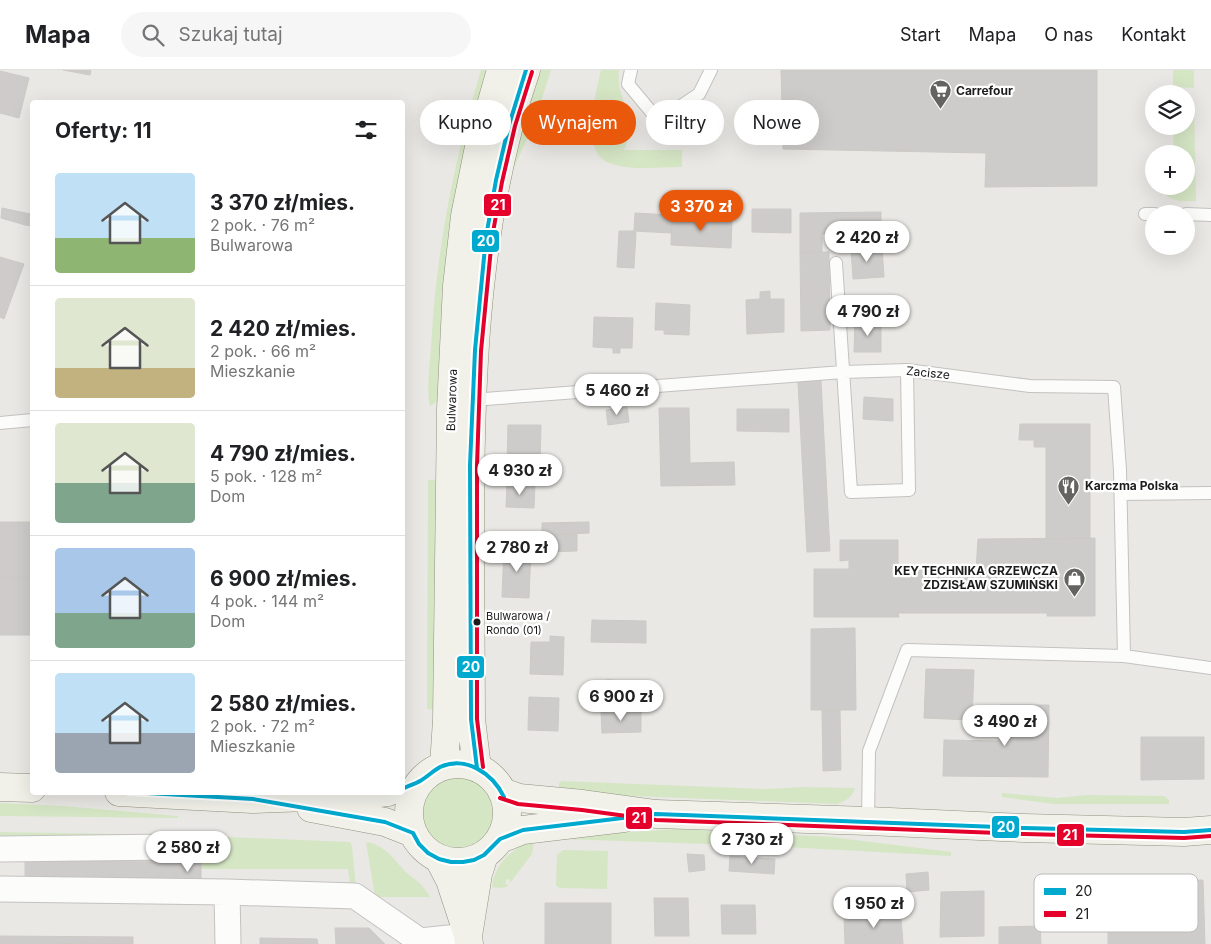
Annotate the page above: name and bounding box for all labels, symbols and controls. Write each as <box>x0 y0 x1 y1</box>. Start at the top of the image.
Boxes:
search box <box>121 12 471 57</box>
text: Mapa <box>25 20 91 49</box>
icon: search <box>139 21 167 49</box>
text: Szukaj tutaj <box>179 23 283 46</box>
text: Start <box>900 24 941 45</box>
text: Mapa <box>969 24 1016 45</box>
text: O nas <box>1044 24 1093 45</box>
text: Kontakt <box>1121 24 1186 45</box>
supermarket icon: Carrefour <box>928 79 952 110</box>
place label: Carrefour <box>956 83 1013 98</box>
map controls <box>1145 85 1195 255</box>
button: layers <box>1145 85 1195 135</box>
chip: Kupno <box>420 100 511 145</box>
chip: Wynajem <box>521 100 636 145</box>
chip: Filtry <box>646 100 724 145</box>
chip: Nowe <box>734 100 819 145</box>
icon: filters <box>352 116 380 144</box>
text: Oferty: 11 <box>55 118 151 143</box>
button: + <box>1145 145 1195 195</box>
text: 3 370 zł/mies. <box>210 190 355 215</box>
pin: 3 370 zł <box>649 190 753 232</box>
icon: home <box>95 193 155 253</box>
line badge: 21 <box>483 193 512 217</box>
text: 21 <box>491 196 505 213</box>
text: 3 370 zł <box>670 196 732 216</box>
button: − <box>1145 205 1195 255</box>
text: 2 pok. · 76 m² <box>210 215 315 235</box>
pin: 2 420 zł <box>815 220 919 263</box>
text: 2 420 zł <box>836 227 898 247</box>
line badge: 20 <box>471 229 500 253</box>
text: 20 <box>477 232 495 249</box>
text: Bulwarowa <box>210 235 293 255</box>
pin: 4 790 zł <box>816 294 920 337</box>
text: 4 790 zł <box>837 301 899 321</box>
text: 2 420 zł/mies. <box>210 316 357 341</box>
icon: home <box>95 318 155 378</box>
text: 2 pok. · 66 m² <box>210 341 316 361</box>
text: Mieszkanie <box>210 361 295 381</box>
street label: Zacisze <box>905 363 951 382</box>
street label: Bulwarowa <box>443 369 460 431</box>
pin: 5 460 zł <box>565 374 669 416</box>
text: 5 460 zł <box>585 380 649 400</box>
text: 4 790 zł/mies. <box>210 441 356 466</box>
icon: home <box>95 443 155 503</box>
pin: 4 930 zł <box>468 454 572 496</box>
text: 4 930 zł <box>488 460 552 480</box>
text: 5 pok. · 128 m² <box>210 466 322 486</box>
restaurant icon: Karczma Polska <box>1057 474 1081 505</box>
place label: Karczma Polska <box>1085 478 1179 493</box>
text: Dom <box>210 486 245 506</box>
pin: 2 780 zł <box>465 530 569 573</box>
text: 2 780 zł <box>486 537 548 557</box>
place label: KEY TECHNIKA GRZEWCZA ZDZISŁAW SZUMIŃSKI <box>894 563 1058 592</box>
text: 6 900 zł/mies. <box>210 566 358 591</box>
shop icon: KEY TECHNIKA GRZEWCZA ZDZISŁAW SZUMIŃSKI <box>1062 566 1086 597</box>
icon: home <box>95 568 155 628</box>
text: 4 pok. · 144 m² <box>210 591 324 611</box>
place label: Bulwarowa / Rondo (01) <box>486 609 550 637</box>
text: Dom <box>210 611 245 631</box>
marker: Bulwarowa / Rondo (01) <box>472 617 482 627</box>
line badge: 20 <box>456 655 485 679</box>
text: 20 <box>462 658 480 675</box>
pin: 6 900 zł <box>569 680 673 722</box>
text: 6 900 zł <box>589 686 653 706</box>
text: 2 580 zł/mies. <box>210 691 356 716</box>
icon: home <box>95 693 155 753</box>
pin: 3 490 zł <box>953 704 1057 747</box>
text: 3 490 zł <box>973 711 1037 731</box>
text: 2 pok. · 72 m² <box>210 716 315 736</box>
text: Mieszkanie <box>210 736 295 756</box>
line badge: 21 <box>625 806 653 830</box>
text: 21 <box>632 809 646 826</box>
line badge: 20 <box>991 815 1020 839</box>
text: 20 <box>997 818 1015 835</box>
pin: 2 730 zł <box>700 822 804 865</box>
line badge: 21 <box>1056 823 1085 847</box>
text: 21 <box>1063 826 1077 843</box>
text: 2 730 zł <box>721 829 783 849</box>
pin: 2 580 zł <box>136 830 240 873</box>
text: 2 580 zł <box>157 837 219 857</box>
legend <box>1034 874 1198 932</box>
text: 20 <box>1075 882 1092 899</box>
pin: 1 950 zł <box>822 886 926 929</box>
text: 1 950 zł <box>844 893 904 913</box>
text: 21 <box>1075 905 1089 922</box>

